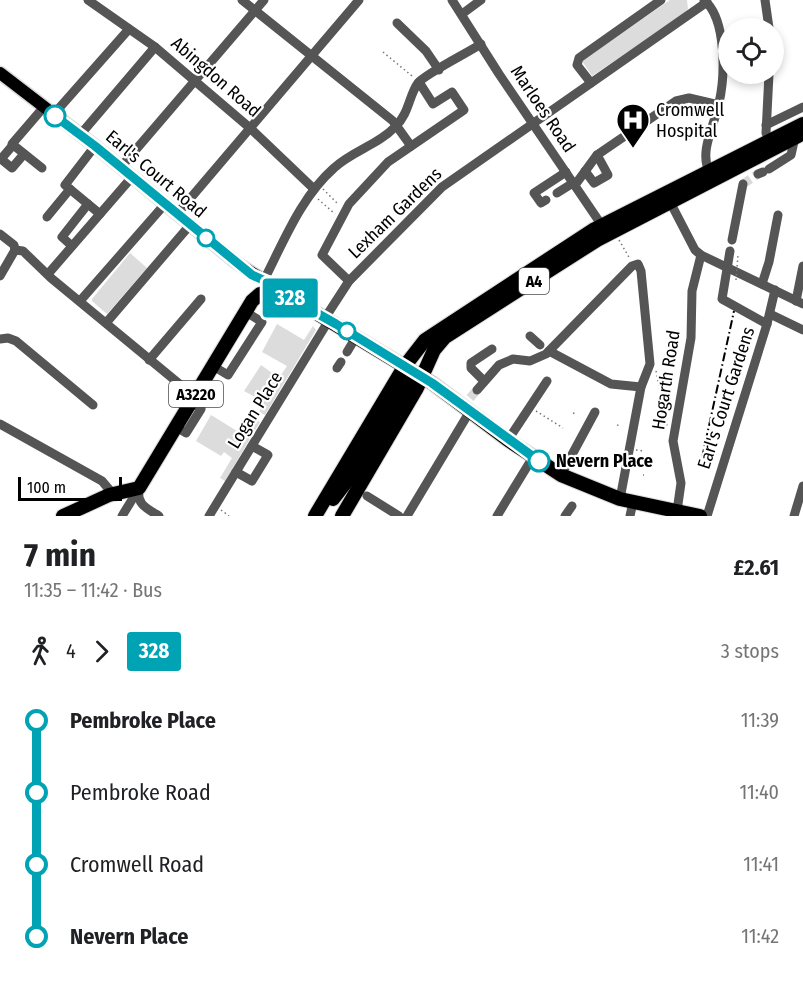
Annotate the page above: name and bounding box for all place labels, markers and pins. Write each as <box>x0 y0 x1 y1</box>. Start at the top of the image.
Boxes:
place label: Cromwell Hospital <box>656 99 724 142</box>
hospital icon: Cromwell Hospital <box>615 102 651 149</box>
unlabelled marker <box>44 105 66 127</box>
unlabelled marker <box>197 229 215 247</box>
unlabelled marker <box>338 322 356 340</box>
marker: Nevern Place <box>528 450 550 472</box>
place label: Nevern Place <box>556 450 653 472</box>

